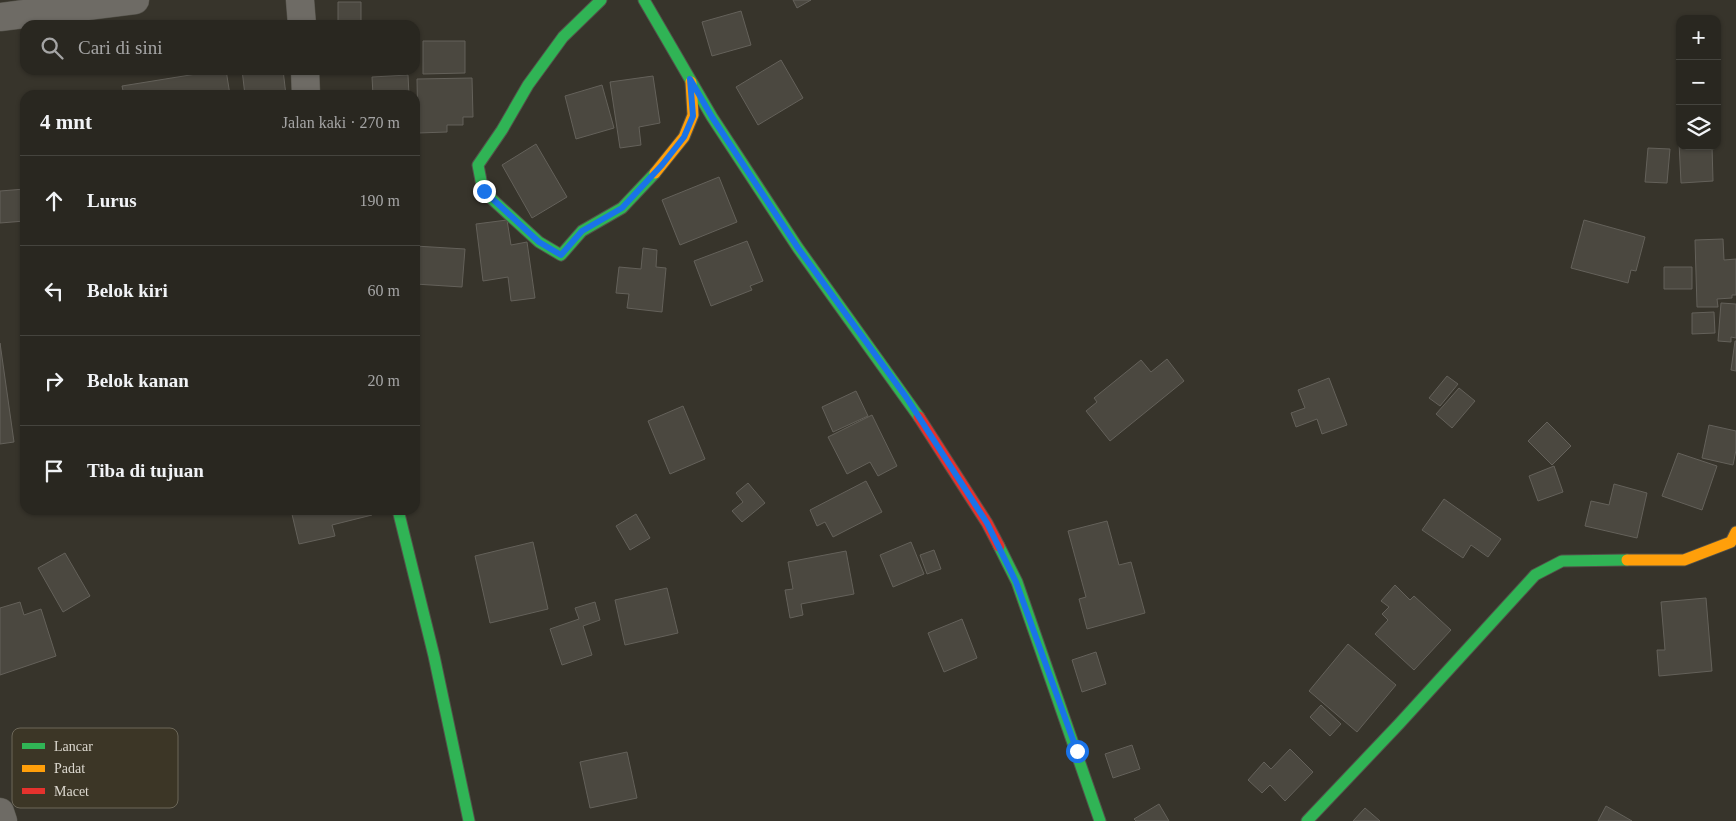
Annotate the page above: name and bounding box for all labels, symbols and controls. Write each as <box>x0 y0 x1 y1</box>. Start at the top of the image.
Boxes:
map controls <box>1676 15 1721 150</box>
button: + <box>1676 15 1721 60</box>
search box <box>20 20 420 75</box>
icon: search <box>38 34 66 62</box>
text: Cari di sini <box>78 37 162 58</box>
button: − <box>1676 60 1721 105</box>
button: layers <box>1676 105 1721 150</box>
text: 4 mnt <box>40 110 92 134</box>
text: Jalan kaki · 270 m <box>282 114 400 131</box>
route end <box>473 180 496 203</box>
icon: ahead <box>40 187 68 215</box>
text: Lurus <box>87 190 137 211</box>
text: 190 m <box>360 192 400 209</box>
icon: left <box>40 277 68 305</box>
text: Belok kiri <box>87 280 168 301</box>
text: 60 m <box>368 282 400 299</box>
icon: right <box>40 367 68 395</box>
text: Belok kanan <box>87 370 189 391</box>
text: 20 m <box>368 372 400 389</box>
icon: arrive <box>40 457 68 485</box>
text: Tiba di tujuan <box>87 460 204 481</box>
legend <box>12 728 178 808</box>
text: Lancar <box>54 739 93 754</box>
route start <box>1066 740 1089 763</box>
text: Padat <box>54 761 85 776</box>
text: Macet <box>54 784 89 799</box>

